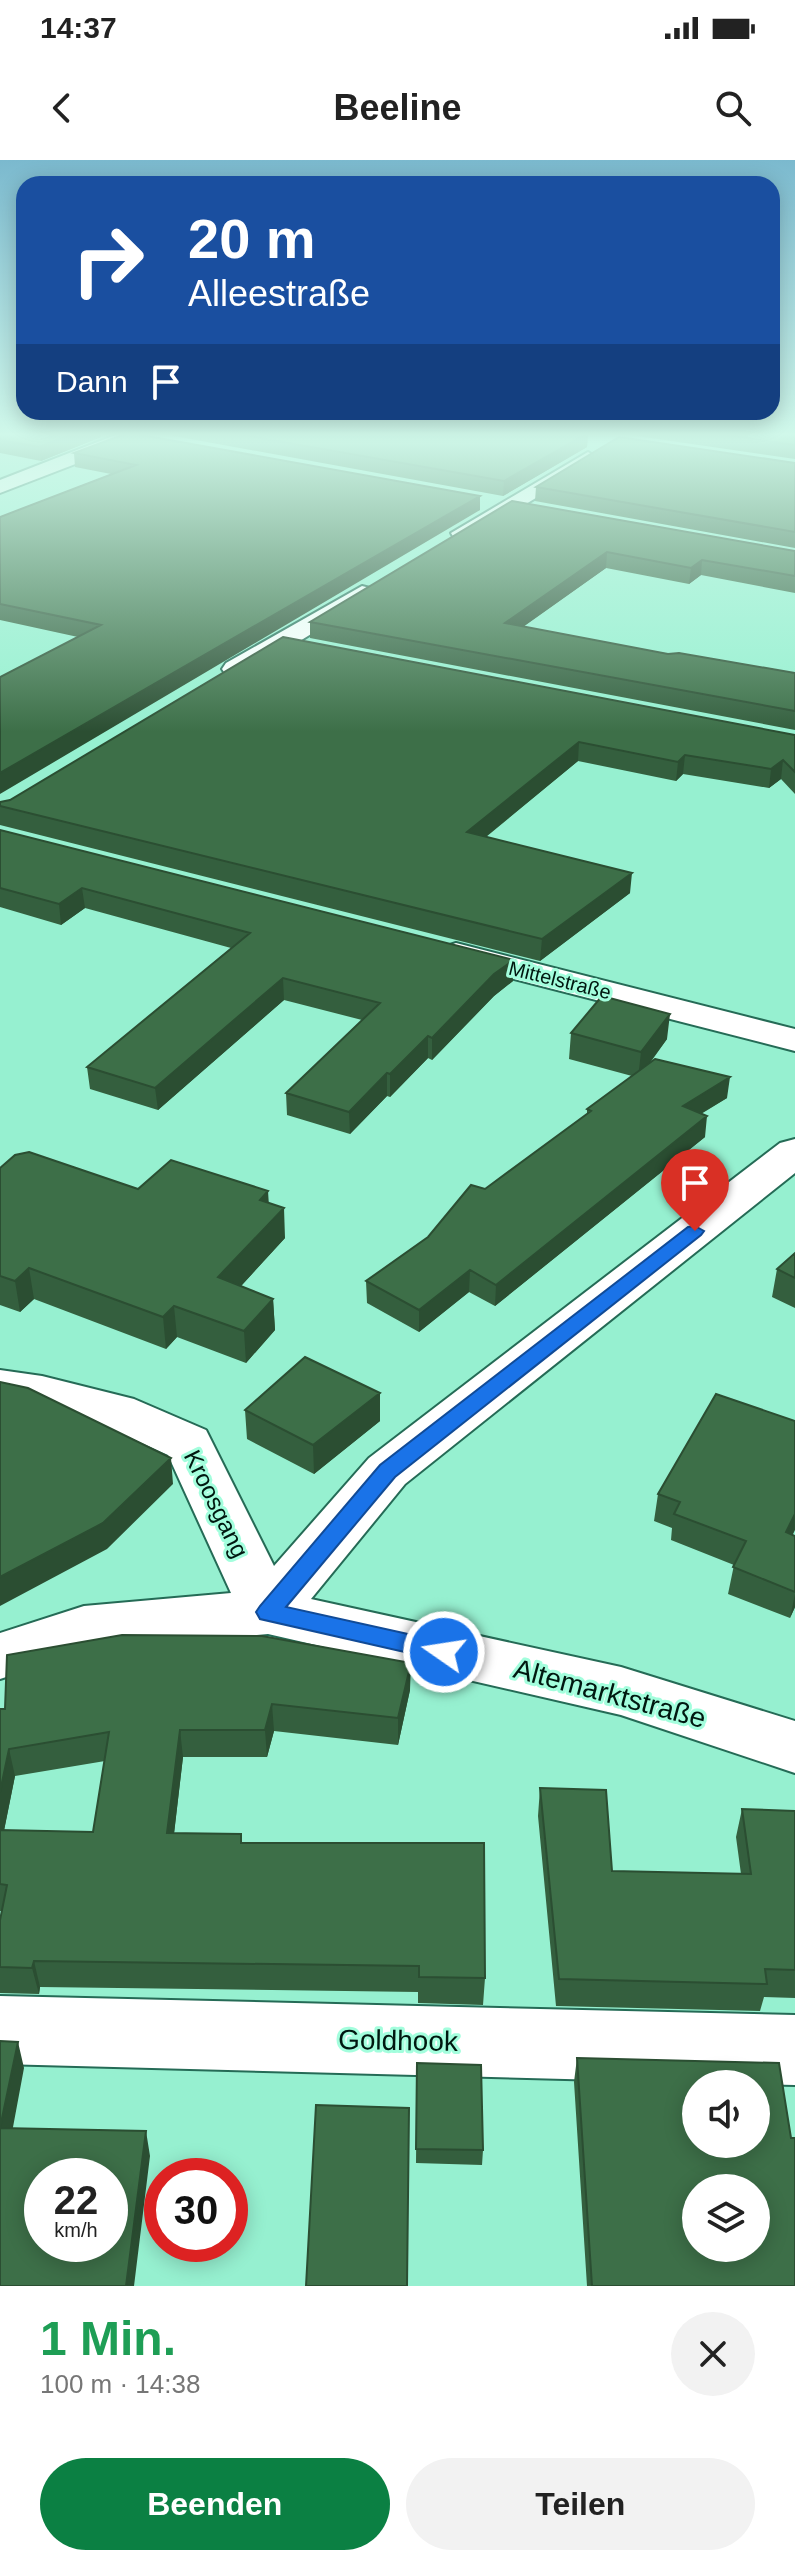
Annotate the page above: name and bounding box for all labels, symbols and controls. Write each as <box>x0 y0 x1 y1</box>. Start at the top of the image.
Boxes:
text: 14:37 <box>40 11 117 44</box>
icon: back <box>40 86 84 130</box>
icon: search <box>711 86 755 130</box>
text: Beeline <box>333 87 462 128</box>
text: 20 m <box>188 207 316 270</box>
icon: right <box>56 208 160 312</box>
text: Alleestraße <box>188 273 370 314</box>
icon: arrive <box>144 360 188 404</box>
text: Dann <box>56 365 128 398</box>
street label: Mittelstraße <box>507 957 613 1003</box>
pin <box>661 1149 729 1231</box>
icon: arrive <box>673 1161 717 1205</box>
street label: Kroosgang <box>179 1446 254 1562</box>
position arrow <box>402 1610 486 1694</box>
street label: Altemarktstraße <box>510 1653 709 1734</box>
street label: Goldhook <box>338 2024 459 2057</box>
map controls <box>682 2070 770 2262</box>
button: sound <box>682 2070 770 2158</box>
speed limit sign: 30 <box>144 2158 248 2262</box>
button: layers <box>682 2174 770 2262</box>
text: 22 <box>54 2178 98 2222</box>
text: km/h <box>54 2219 98 2241</box>
text: 1 Min. <box>40 2312 176 2365</box>
button: close <box>671 2312 755 2396</box>
text: 100 m · 14:38 <box>40 2369 200 2399</box>
button: Beenden <box>40 2458 390 2550</box>
button: Teilen <box>406 2458 755 2550</box>

